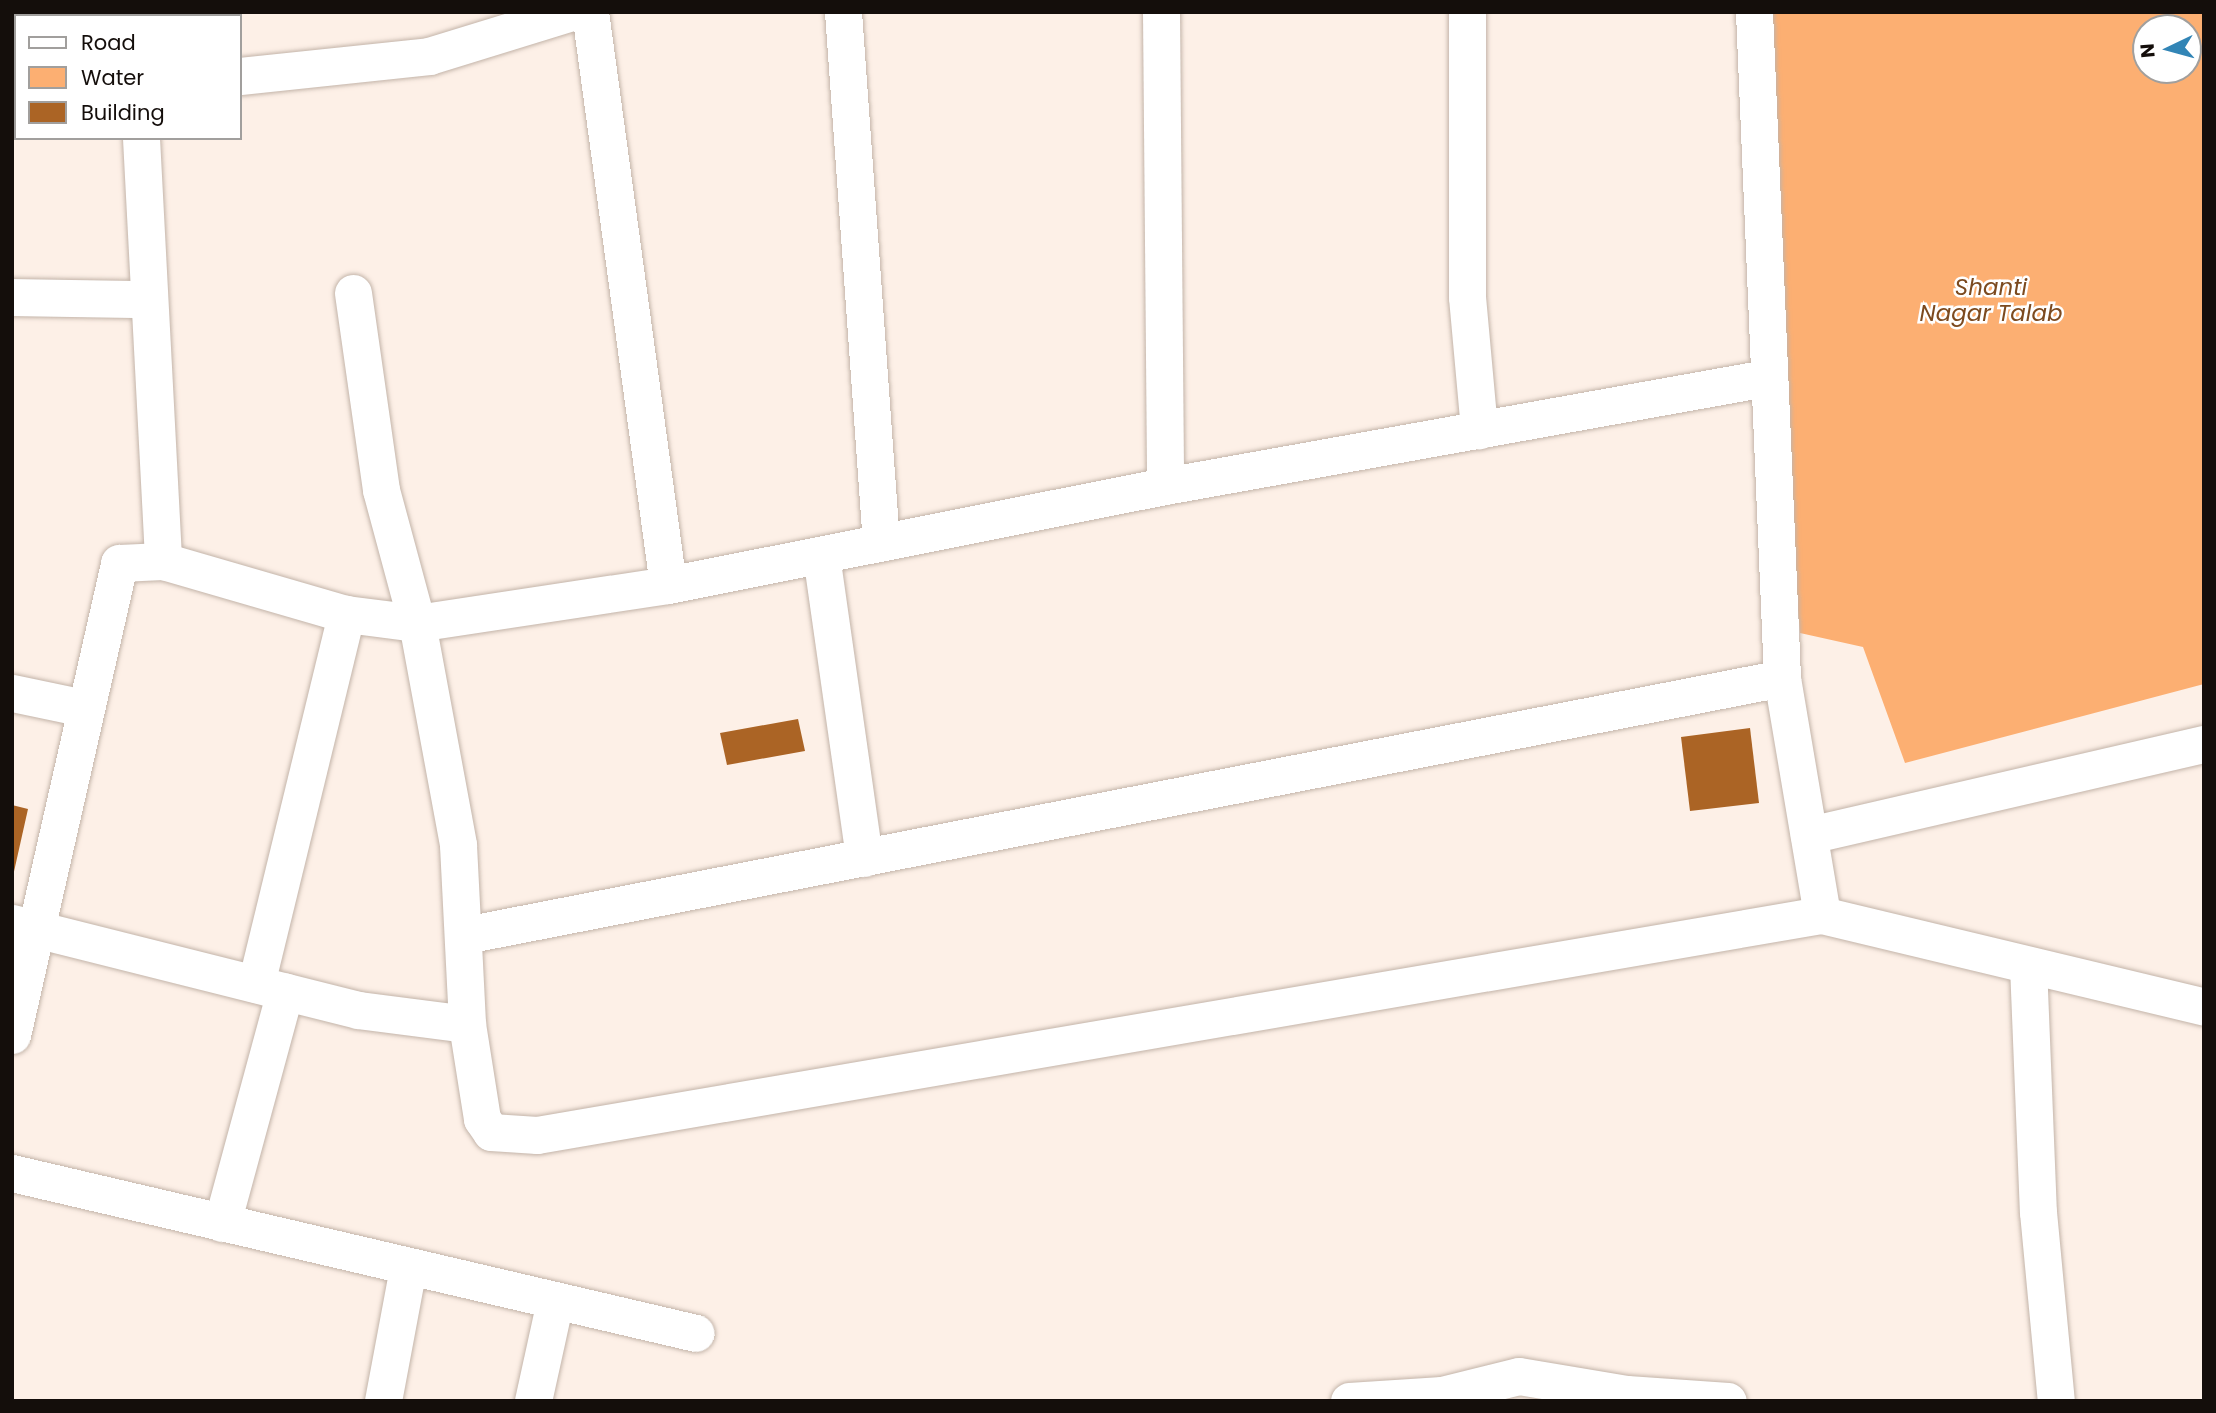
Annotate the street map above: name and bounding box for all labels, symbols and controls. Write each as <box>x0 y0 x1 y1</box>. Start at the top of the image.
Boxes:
legend <box>14 14 242 140</box>
north arrow <box>2132 14 2202 84</box>
text: Road <box>81 28 136 57</box>
text: N <box>2134 42 2162 59</box>
text: Water <box>81 63 144 92</box>
text: Building <box>81 98 165 127</box>
water label: Shanti Nagar Talab <box>1920 273 2062 327</box>

